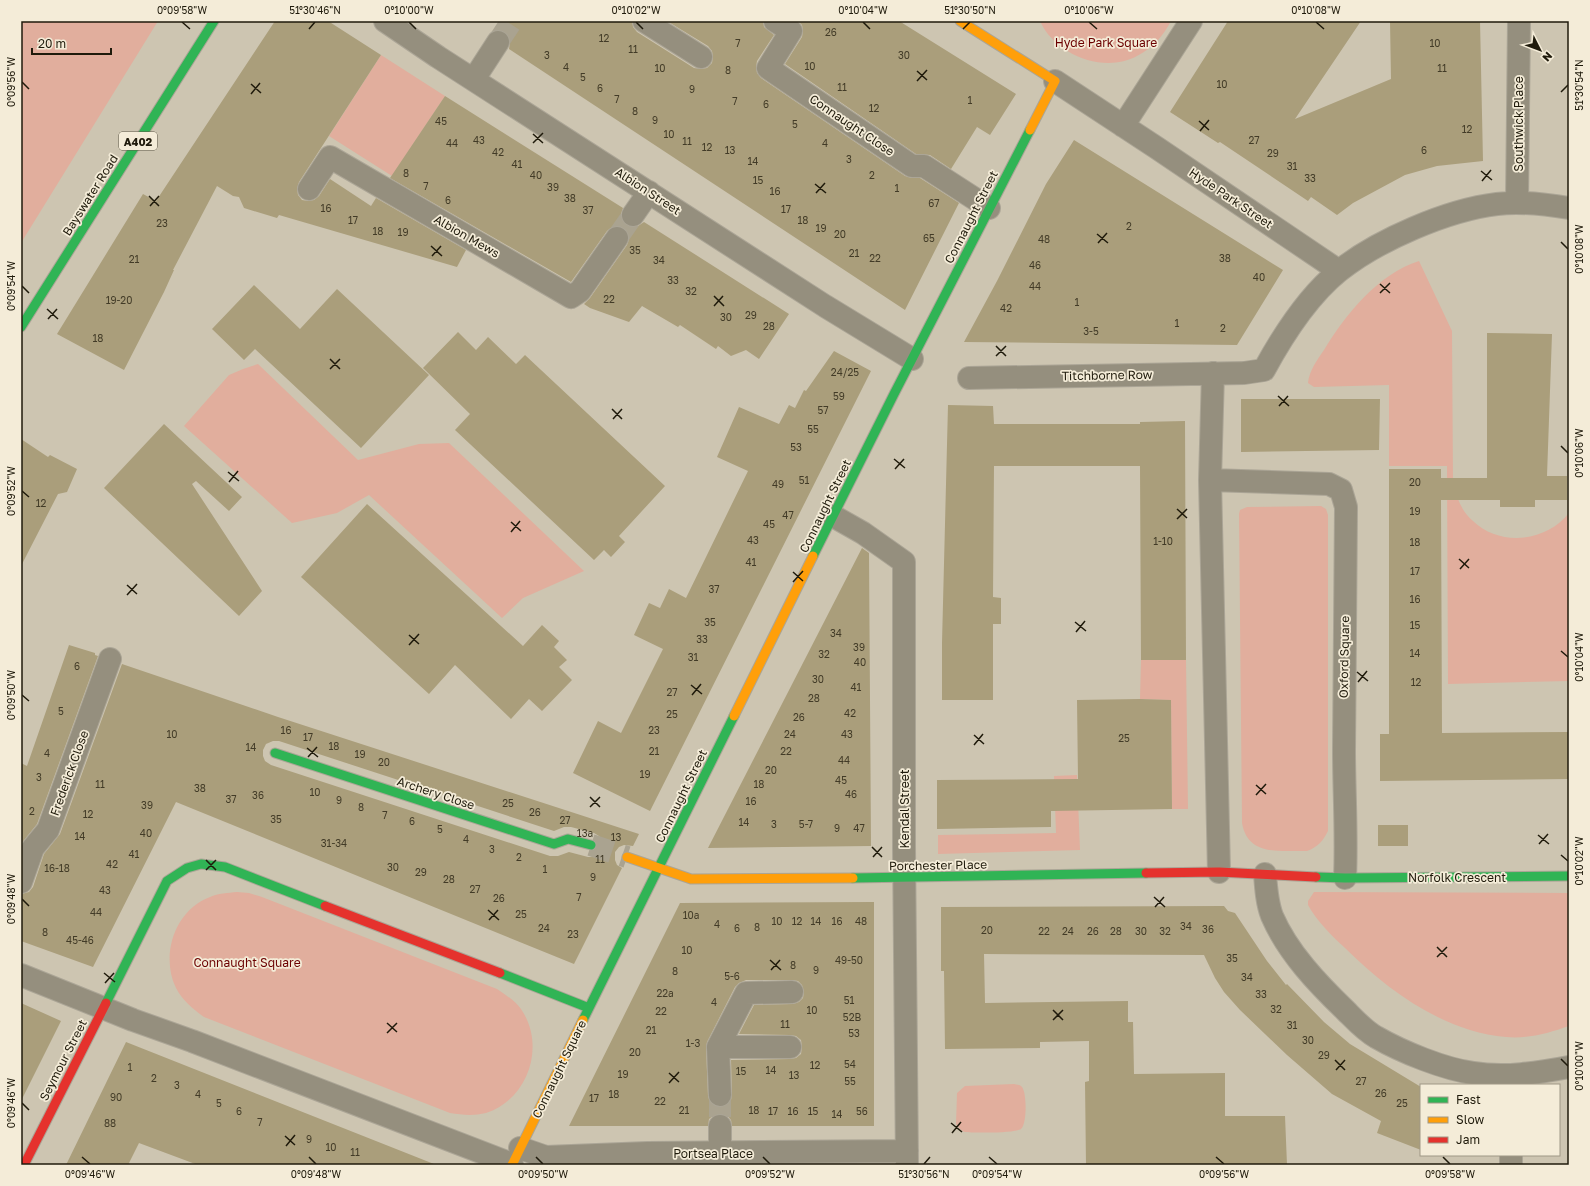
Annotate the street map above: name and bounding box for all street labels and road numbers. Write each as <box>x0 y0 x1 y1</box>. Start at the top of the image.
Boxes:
street label: Southwick Place <box>1511 76 1526 172</box>
street label: Connaught Close <box>807 91 897 159</box>
road number: A402 <box>119 132 157 150</box>
street label: Bayswater Road <box>59 152 121 238</box>
street label: Albion Street <box>612 164 684 218</box>
street label: Hyde Park Street <box>1186 165 1276 232</box>
street label: Connaught Street <box>941 168 1001 266</box>
street label: Albion Mews <box>432 211 502 261</box>
street label: Titchborne Row <box>1061 367 1153 383</box>
street label: Connaught Street <box>796 457 854 555</box>
street label: Oxford Square <box>1336 616 1352 698</box>
street label: Frederick Close <box>47 728 91 818</box>
street label: Connaught Street <box>652 747 710 845</box>
street label: Kendal Street <box>897 769 912 848</box>
street label: Archery Close <box>395 773 477 813</box>
street label: Porchester Place <box>889 857 987 873</box>
street label: Norfolk Crescent <box>1408 870 1506 885</box>
street label: Seymour Street <box>36 1017 90 1103</box>
street label: Connaught Square <box>529 1017 589 1120</box>
street label: Portsea Place <box>673 1146 753 1161</box>

